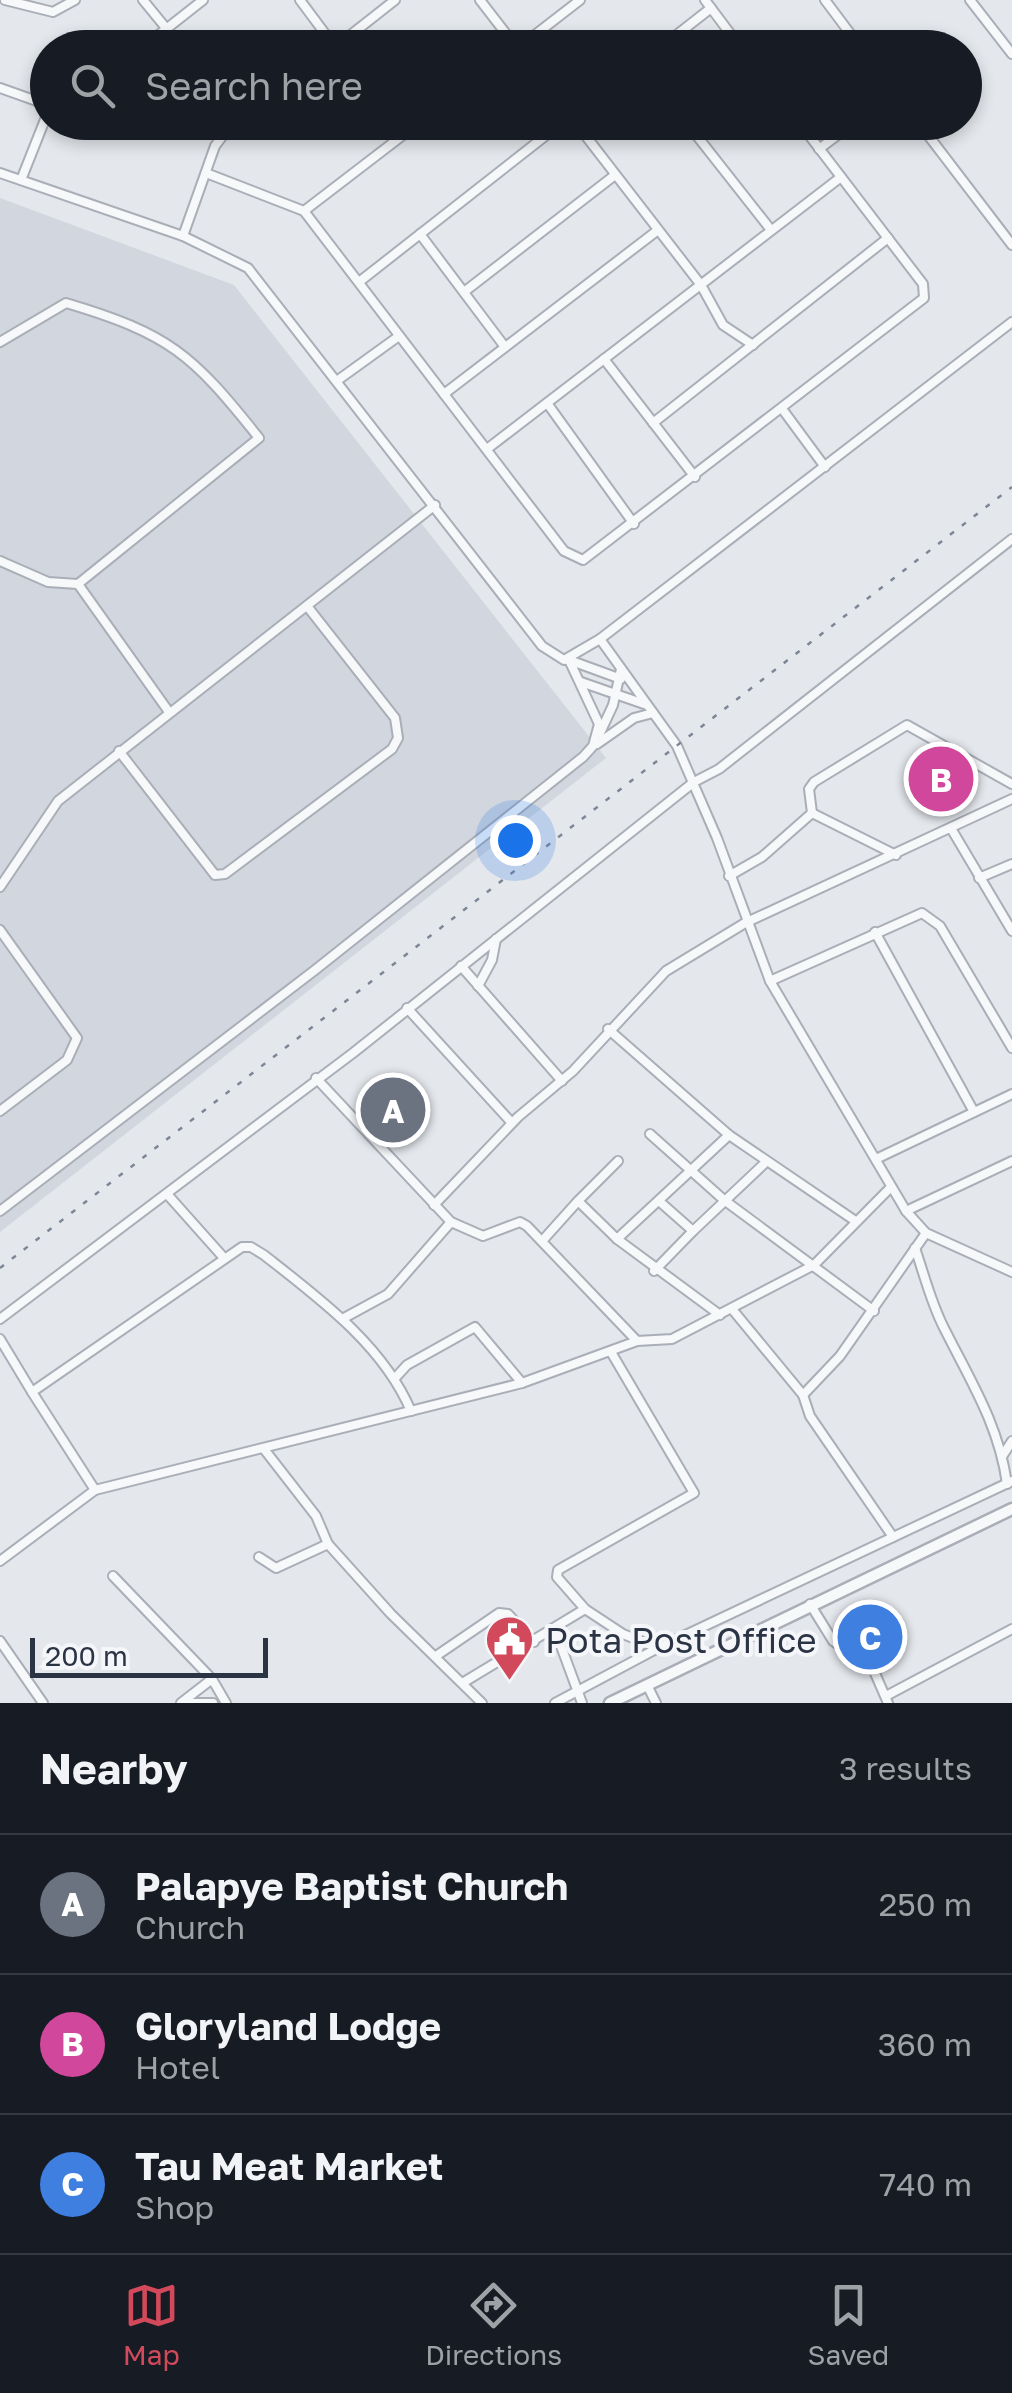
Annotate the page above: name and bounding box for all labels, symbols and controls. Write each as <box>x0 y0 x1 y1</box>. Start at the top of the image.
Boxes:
search box <box>30 30 982 140</box>
icon: search <box>65 58 120 113</box>
text: Search here <box>145 63 363 108</box>
pin: B <box>908 742 974 816</box>
your location <box>490 815 541 866</box>
pin: A <box>360 1072 426 1148</box>
pin: C <box>838 1600 902 1674</box>
public building icon: Pota Post Office <box>484 1614 536 1682</box>
place label: Pota Post Office <box>545 1619 817 1661</box>
scale bar <box>30 1633 268 1678</box>
text: 200 m <box>45 1639 128 1672</box>
text: Nearby <box>40 1743 188 1793</box>
text: 3 results <box>839 1749 972 1787</box>
text: Palapye Baptist Church <box>135 1863 568 1908</box>
text: A <box>61 1885 84 1923</box>
text: 250 m <box>879 1885 972 1923</box>
text: Church <box>135 1908 245 1946</box>
text: Gloryland Lodge <box>135 2003 441 2048</box>
text: B <box>61 2025 84 2063</box>
text: 360 m <box>878 2025 972 2063</box>
text: Hotel <box>135 2048 220 2086</box>
text: Tau Meat Market <box>135 2143 443 2188</box>
text: C <box>61 2165 84 2203</box>
text: 740 m <box>879 2165 972 2203</box>
text: Shop <box>135 2188 214 2226</box>
tab: Map <box>123 2278 180 2371</box>
tab: Directions <box>425 2278 562 2371</box>
tab: Saved <box>807 2278 889 2371</box>

